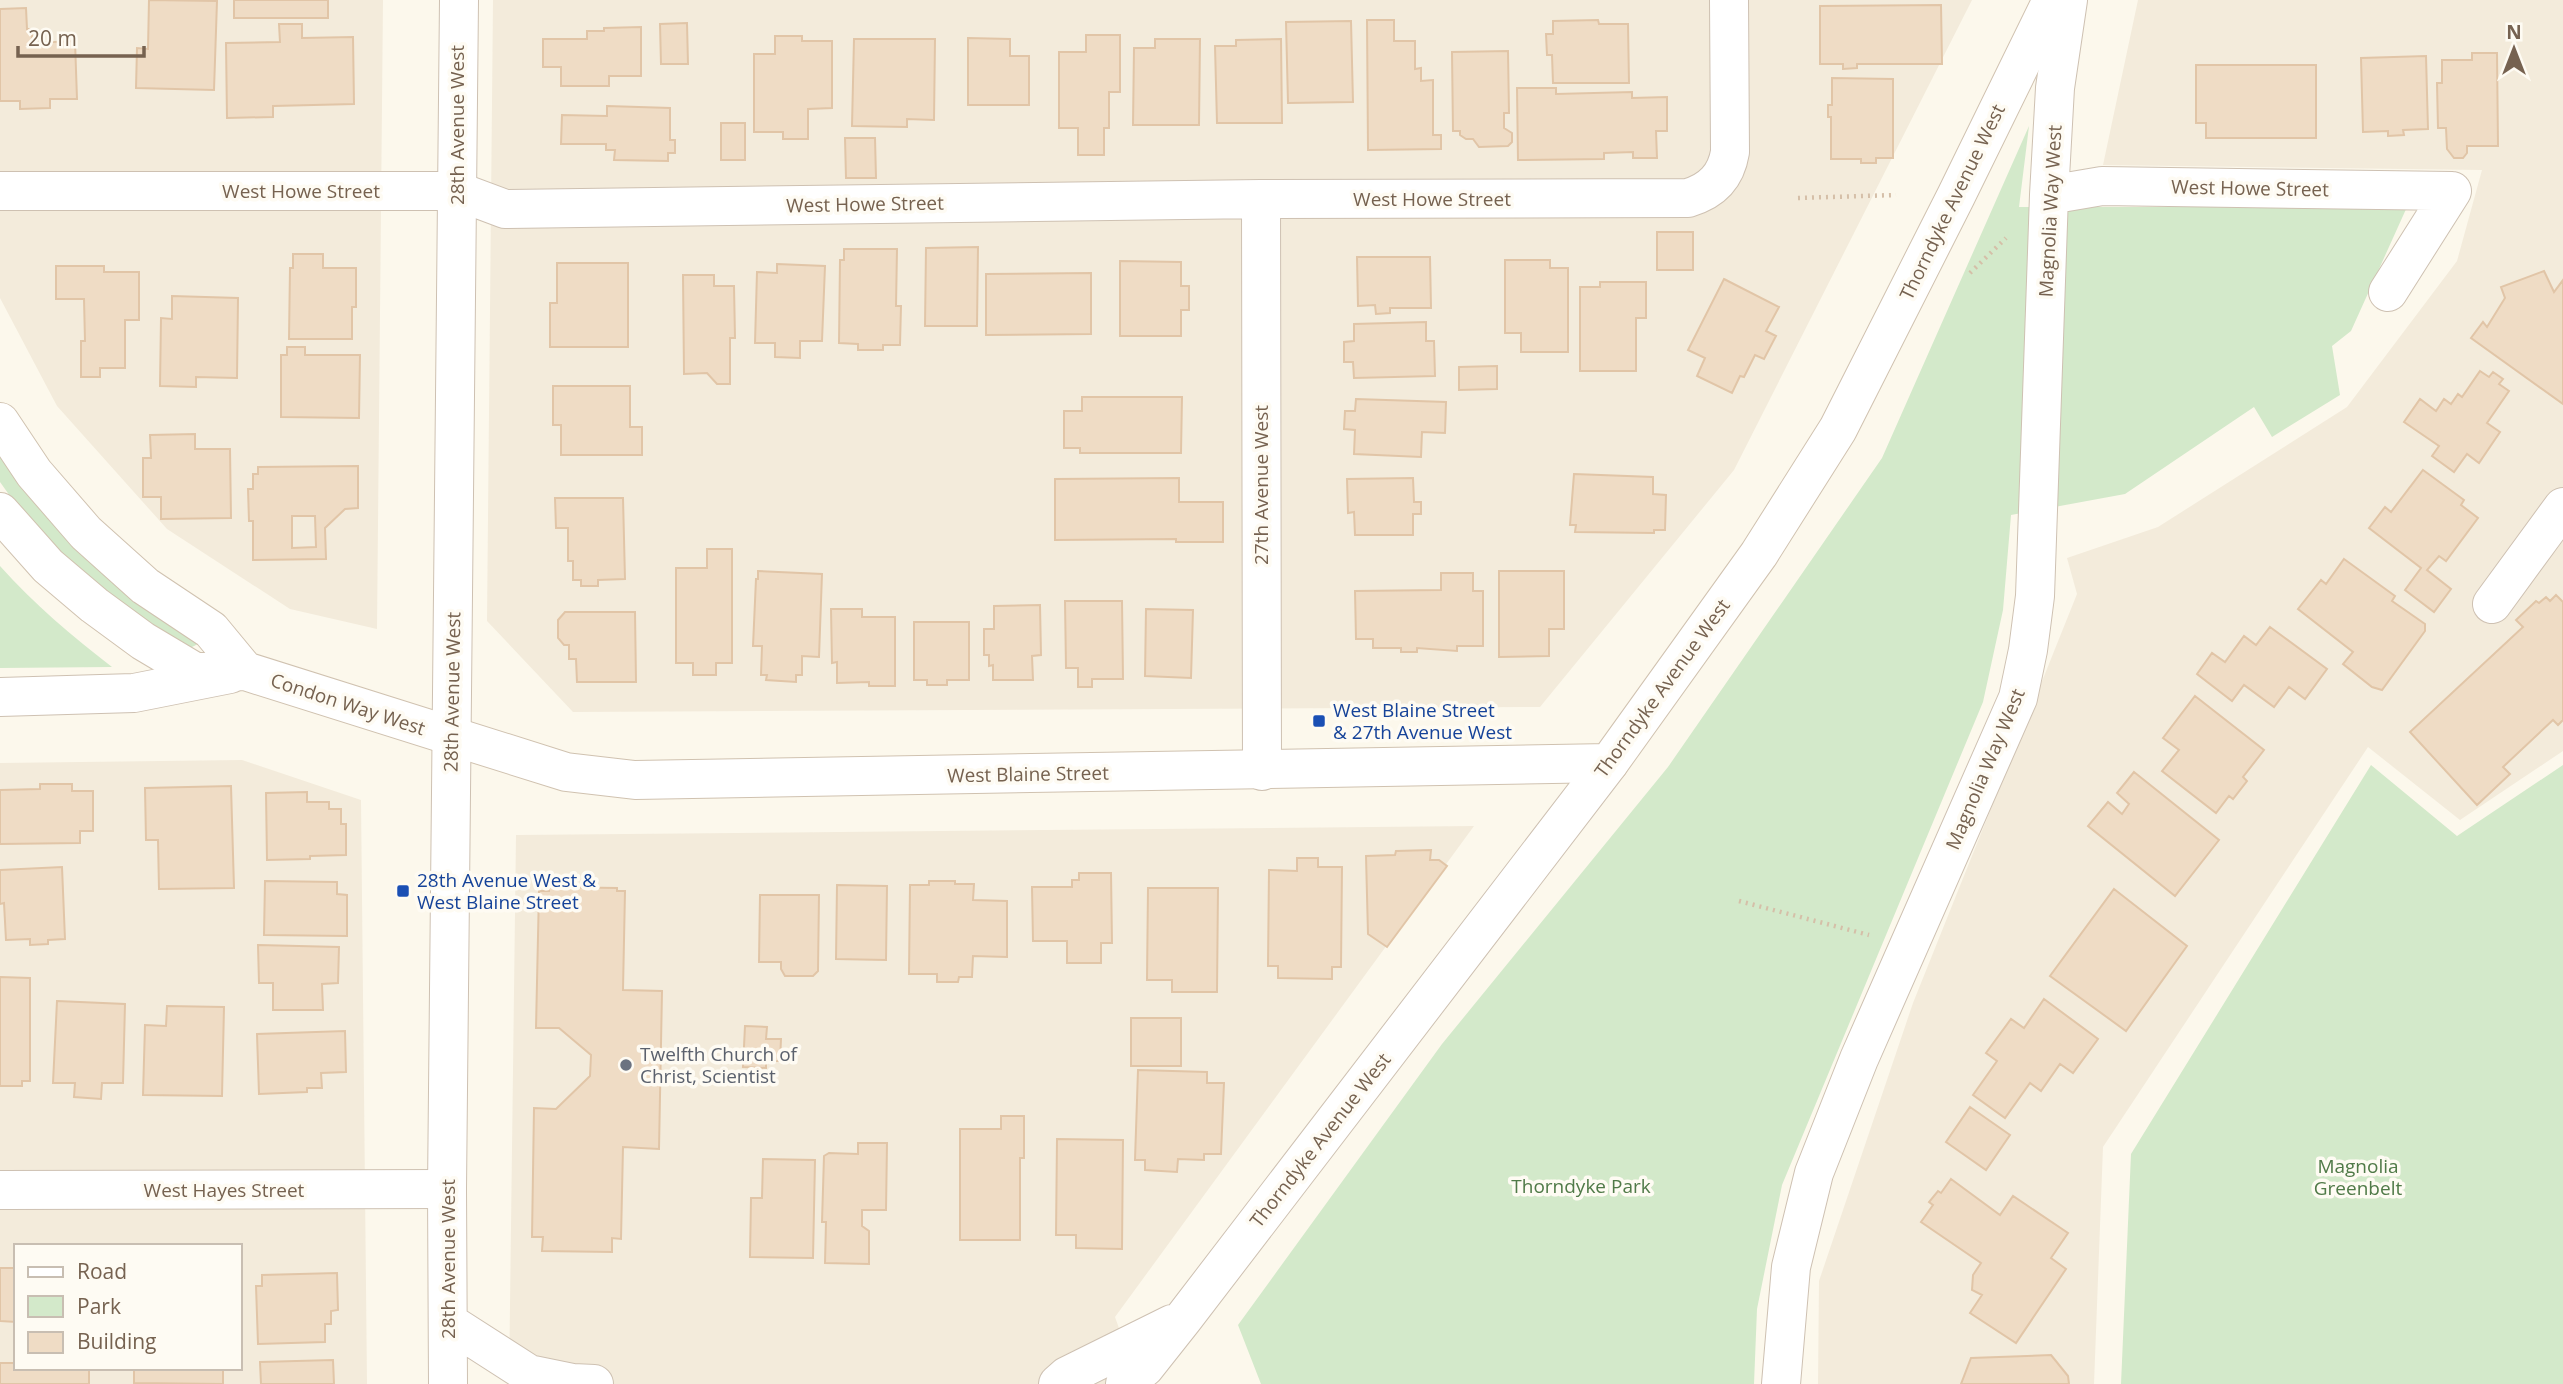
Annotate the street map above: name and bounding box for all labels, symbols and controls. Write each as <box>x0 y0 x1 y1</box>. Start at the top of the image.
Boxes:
scale bar <box>18 14 144 58</box>
north arrow <box>2479 14 2549 84</box>
text: N <box>2506 19 2522 45</box>
text: 20 m <box>28 24 77 52</box>
street label: 28th Avenue West <box>444 45 470 205</box>
street label: Thorndyke Avenue West <box>1893 100 2011 304</box>
street label: Magnolia Way West <box>2032 124 2068 298</box>
street label: West Howe Street <box>2171 174 2329 202</box>
street label: West Howe Street <box>222 178 380 204</box>
street label: West Howe Street <box>1353 186 1511 212</box>
street label: West Howe Street <box>786 190 944 218</box>
street label: 27th Avenue West <box>1248 405 1274 565</box>
street label: Thorndyke Avenue West <box>1588 593 1736 783</box>
street label: 28th Avenue West <box>438 611 466 772</box>
street label: Condon Way West <box>267 667 429 741</box>
street label: Magnolia Way West <box>1939 684 2031 854</box>
place label: West Blaine Street & 27th Avenue West <box>1333 697 1512 745</box>
marker: West Blaine Street & 27th Avenue West <box>1311 713 1327 729</box>
street label: West Blaine Street <box>947 760 1109 788</box>
place label: 28th Avenue West & West Blaine Street <box>417 867 596 915</box>
marker: 28th Avenue West & West Blaine Street <box>395 883 411 899</box>
place label: Twelfth Church of Christ, Scientist <box>640 1041 799 1089</box>
street label: Thorndyke Avenue West <box>1244 1047 1397 1233</box>
marker: Twelfth Church of Christ, Scientist <box>618 1057 634 1073</box>
park label: Magnolia Greenbelt <box>2314 1153 2402 1201</box>
park label: Thorndyke Park <box>1511 1173 1651 1199</box>
street label: West Hayes Street <box>144 1177 305 1203</box>
street label: 28th Avenue West <box>435 1179 461 1339</box>
legend <box>14 1244 242 1370</box>
text: Road <box>77 1257 127 1285</box>
text: Park <box>77 1292 121 1320</box>
text: Building <box>77 1327 156 1355</box>

